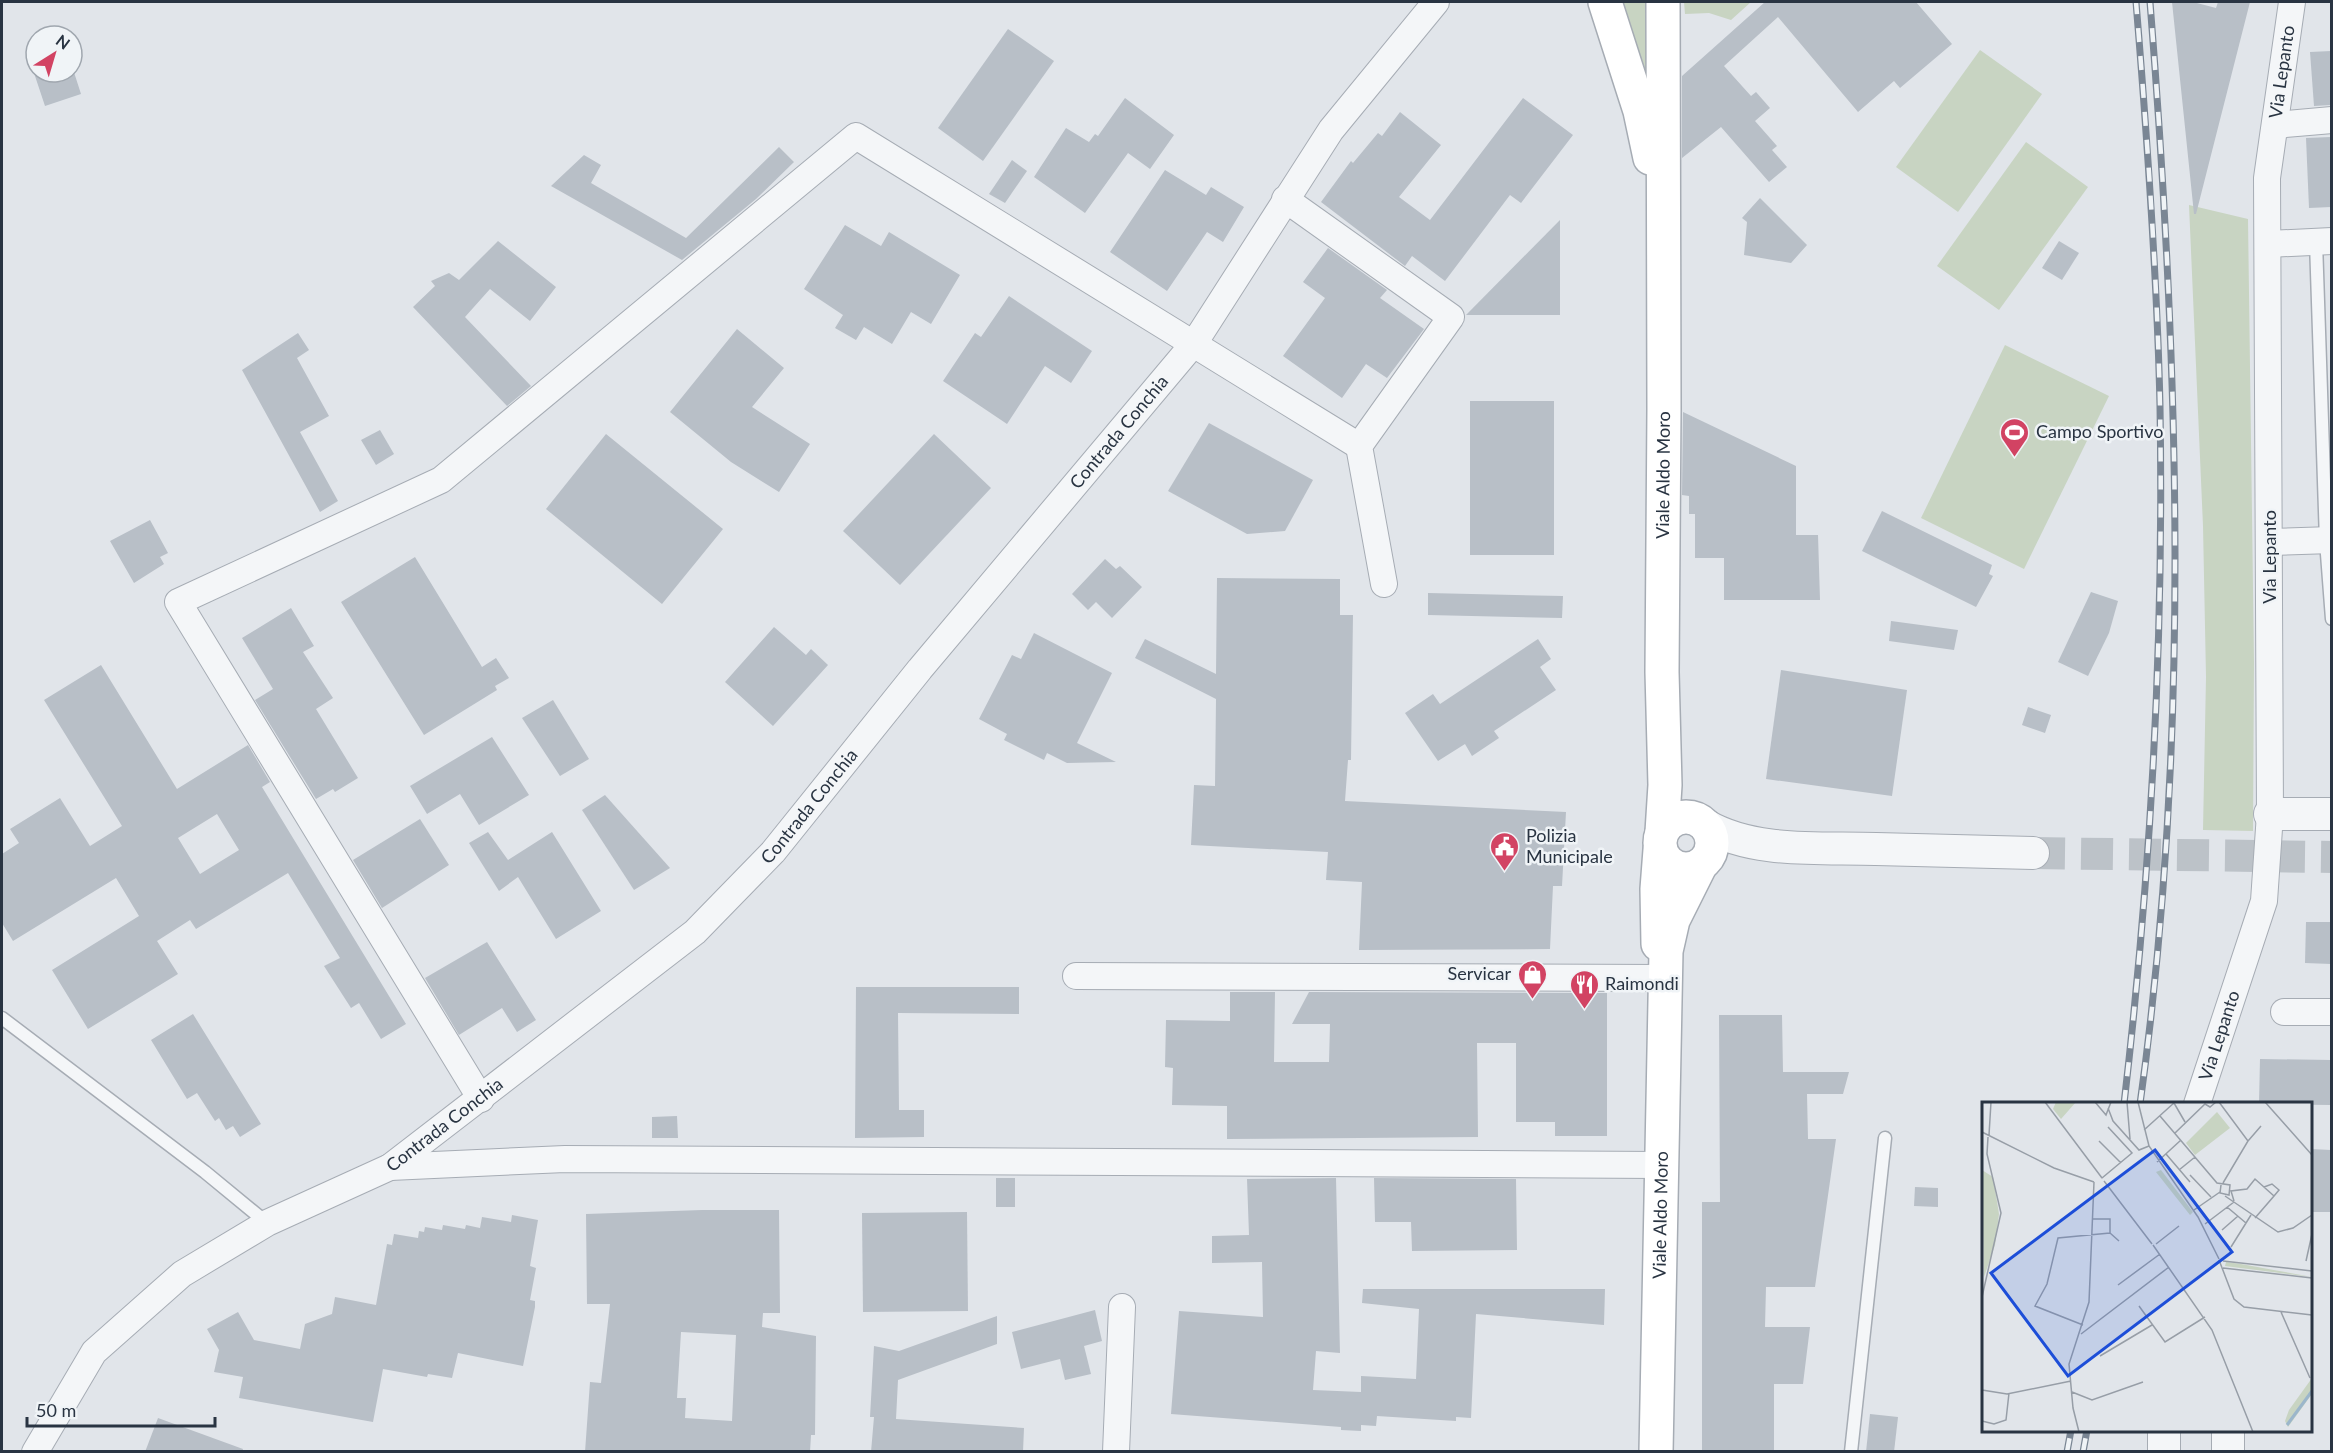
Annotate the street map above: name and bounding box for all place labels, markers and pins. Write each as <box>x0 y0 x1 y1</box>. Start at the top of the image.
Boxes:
sports icon: Campo Sportivo <box>1999 416 2031 458</box>
place label: Campo Sportivo <box>2036 420 2163 442</box>
place label: Polizia Municipale <box>1526 824 1613 867</box>
public building icon: Polizia Municipale <box>1489 830 1521 872</box>
shop icon: Servicar <box>1516 958 1548 1000</box>
place label: Servicar <box>1448 962 1511 984</box>
restaurant icon: Raimondi <box>1568 968 1600 1010</box>
place label: Raimondi <box>1605 972 1679 994</box>

